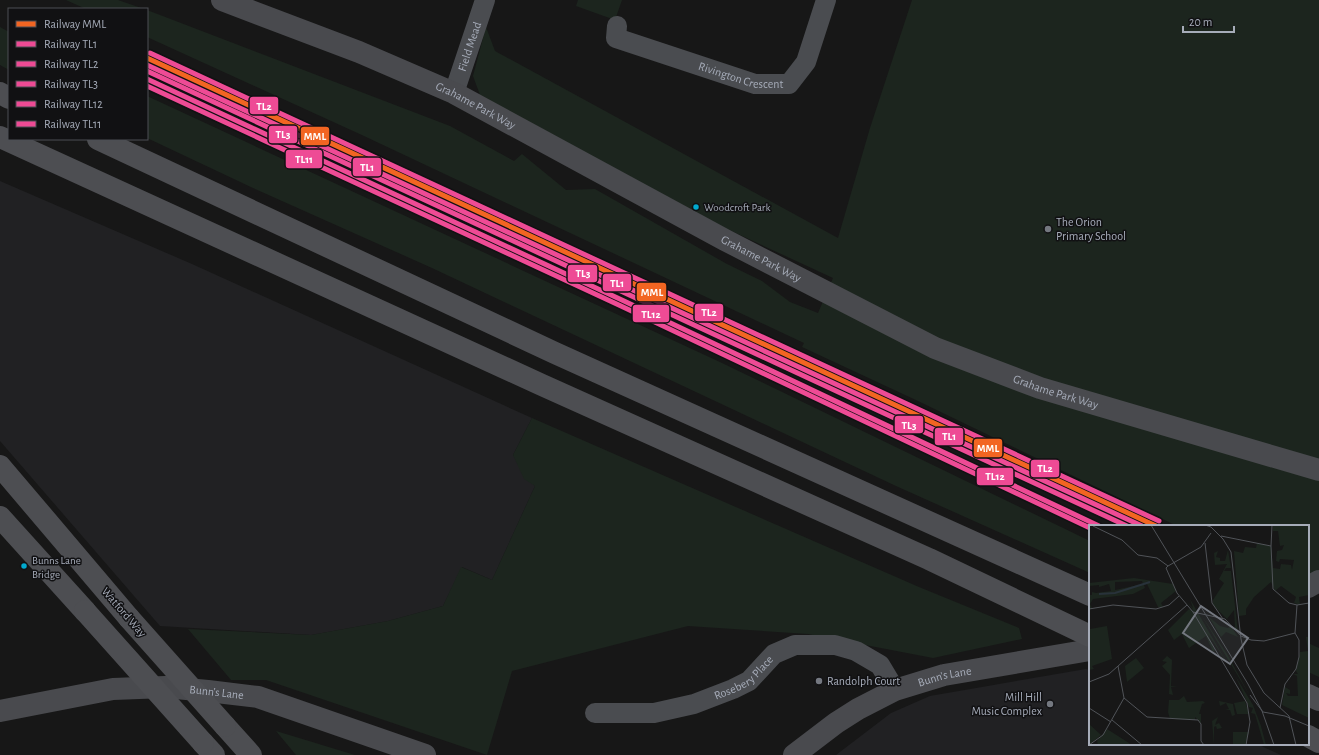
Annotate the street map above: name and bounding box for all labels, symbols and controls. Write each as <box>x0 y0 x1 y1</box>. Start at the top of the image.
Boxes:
legend <box>8 8 148 140</box>
scale bar <box>1183 8 1234 34</box>
text: 20 m <box>1189 16 1212 28</box>
text: Railway MML <box>44 18 106 31</box>
street label: Field Mead <box>456 20 483 73</box>
text: Railway TL1 <box>44 38 97 51</box>
text: Railway TL2 <box>44 58 99 71</box>
street label: Rivington Crescent <box>697 60 783 90</box>
text: Railway TL3 <box>44 78 98 91</box>
street label: Grahame Park Way <box>434 80 518 132</box>
line badge: TL2 <box>249 96 279 115</box>
text: Railway TL12 <box>44 98 103 111</box>
text: TL2 <box>256 101 272 112</box>
text: Railway TL11 <box>44 118 101 131</box>
line badge: TL3 <box>268 125 298 144</box>
line badge: MML <box>300 126 330 146</box>
text: TL3 <box>276 129 291 140</box>
text: MML <box>304 131 326 142</box>
line badge: TL11 <box>285 149 323 169</box>
text: TL11 <box>295 154 313 165</box>
line badge: TL1 <box>352 157 382 177</box>
text: TL1 <box>360 162 374 173</box>
marker: Woodcroft Park <box>691 202 701 212</box>
place label: Woodcroft Park <box>704 202 770 213</box>
place label: The Orion Primary School <box>1056 216 1126 243</box>
marker: The Orion Primary School <box>1043 224 1053 234</box>
street label: Grahame Park Way <box>719 233 803 285</box>
line badge: TL3 <box>567 264 598 283</box>
text: TL3 <box>576 268 591 279</box>
line badge: TL1 <box>602 273 632 292</box>
text: TL1 <box>610 278 624 289</box>
line badge: MML <box>636 282 667 302</box>
text: MML <box>641 287 663 298</box>
line badge: TL2 <box>694 303 724 322</box>
line badge: TL12 <box>632 304 670 323</box>
text: TL2 <box>701 307 717 318</box>
text: TL12 <box>641 309 661 320</box>
street label: Grahame Park Way <box>1012 372 1100 412</box>
line badge: TL3 <box>894 415 924 434</box>
text: TL3 <box>902 420 917 431</box>
line badge: TL1 <box>934 427 964 446</box>
text: TL1 <box>942 431 956 442</box>
line badge: MML <box>973 438 1003 458</box>
text: MML <box>977 443 999 454</box>
line badge: TL2 <box>1030 459 1060 478</box>
text: TL2 <box>1037 463 1053 474</box>
line badge: TL12 <box>976 467 1014 486</box>
text: TL12 <box>985 471 1005 482</box>
inset map <box>1089 525 1309 745</box>
place label: Bunns Lane Bridge <box>32 555 81 580</box>
marker: Bunns Lane Bridge <box>19 561 29 571</box>
street label: Watford Way <box>99 585 149 640</box>
street label: Rosebery Place <box>712 653 775 702</box>
street label: Bunn's Lane <box>916 664 972 689</box>
place label: Randolph Court <box>827 675 900 687</box>
marker: Randolph Court <box>814 676 824 686</box>
street label: Bunn's Lane <box>189 683 244 701</box>
place label: Mill Hill Music Complex <box>972 691 1042 717</box>
marker: Mill Hill Music Complex <box>1045 699 1055 709</box>

